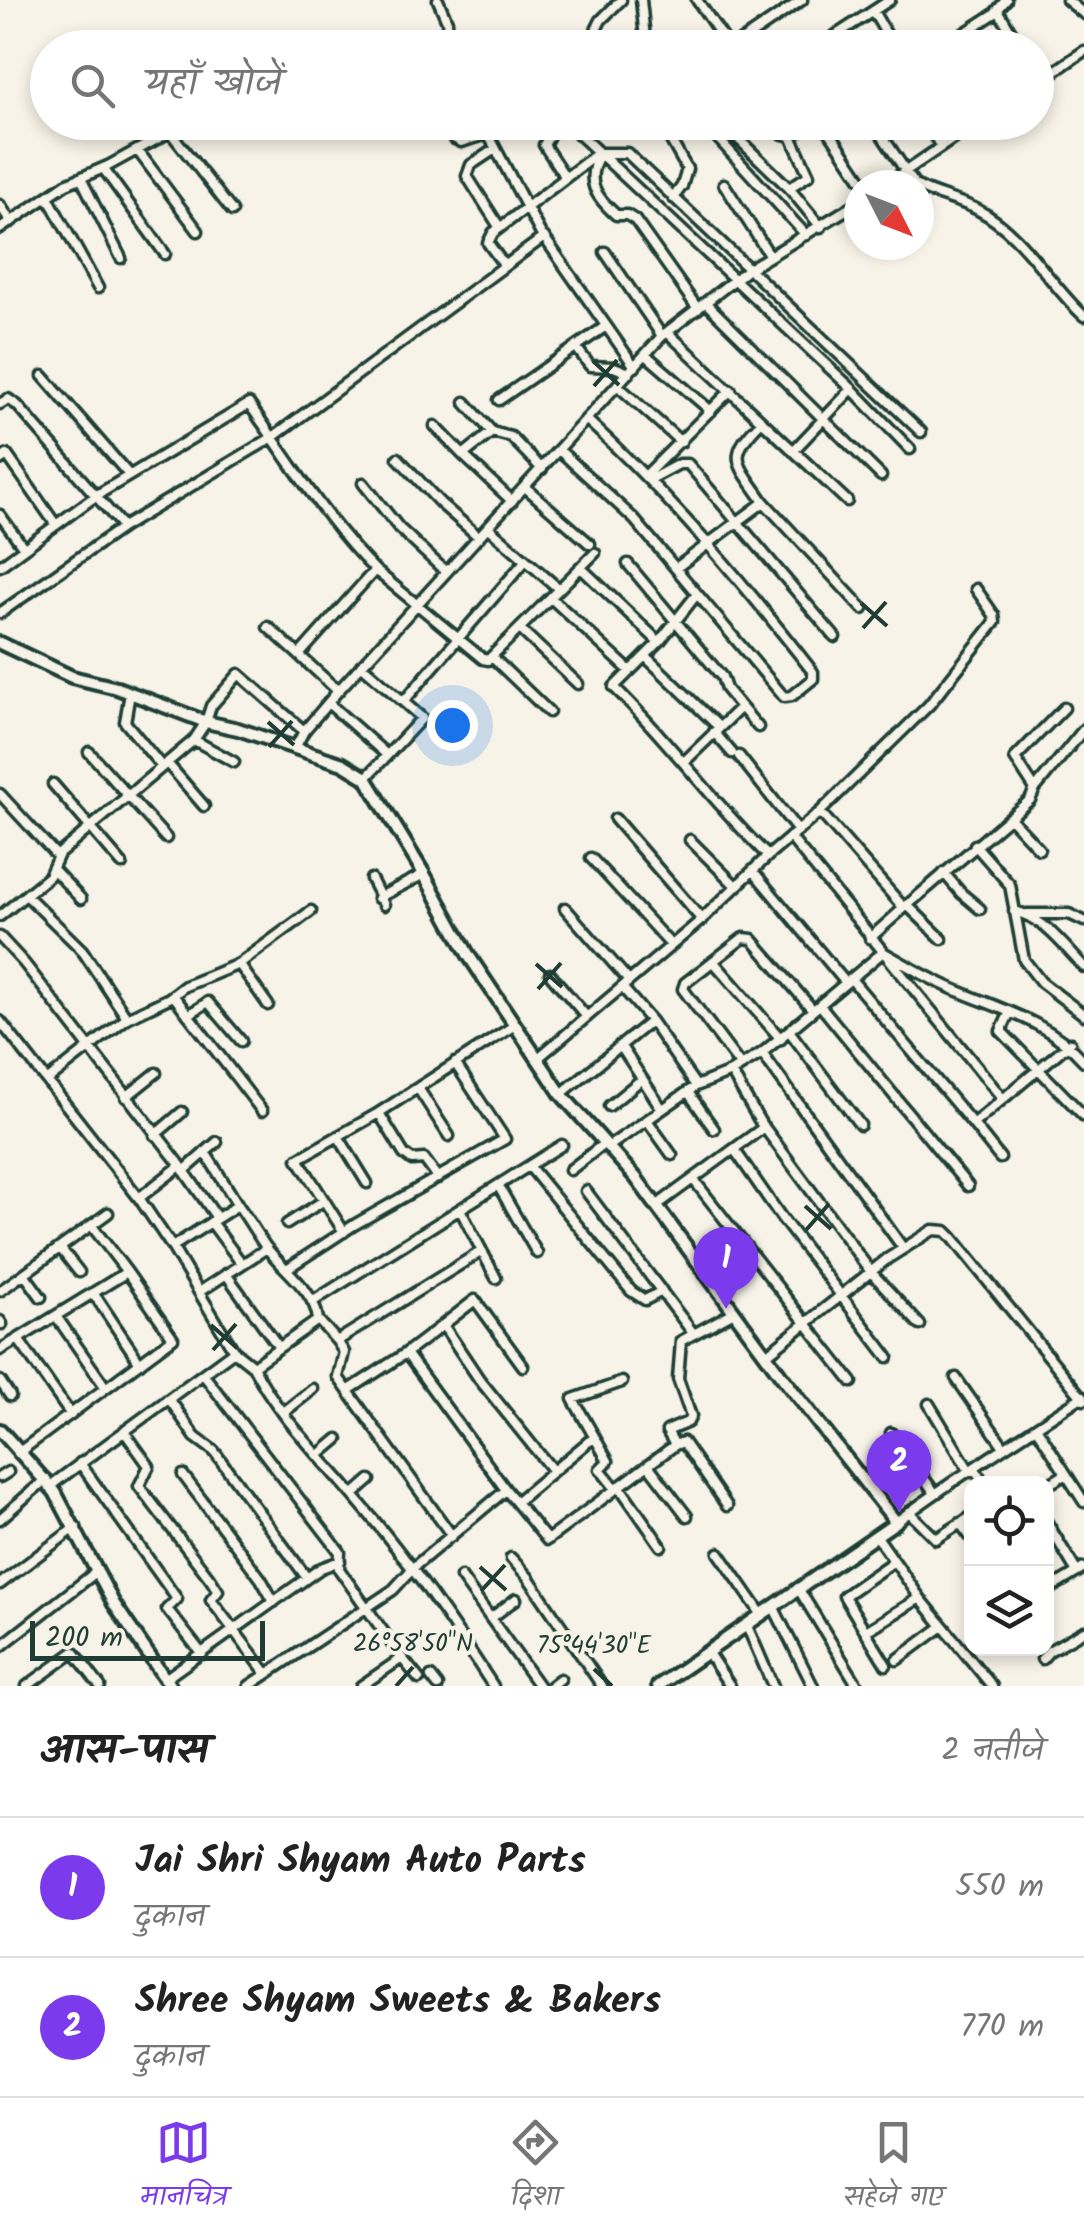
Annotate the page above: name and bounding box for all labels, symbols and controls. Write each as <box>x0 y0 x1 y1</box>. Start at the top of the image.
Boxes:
search box <box>30 30 1054 140</box>
text: यहाँ खोजें <box>145 55 282 115</box>
icon: search <box>65 58 120 113</box>
north arrow <box>844 170 934 260</box>
your location <box>427 700 478 751</box>
pin: 1 <box>694 1226 758 1309</box>
pin: 2 <box>866 1430 932 1512</box>
map controls <box>964 1476 1054 1656</box>
button: locate <box>964 1476 1054 1566</box>
button: layers <box>964 1566 1054 1656</box>
scale bar <box>30 1616 265 1660</box>
text: 200 m <box>45 1616 123 1661</box>
text: 26°58'50"N <box>353 1624 473 1664</box>
text: 75°44'30"E <box>537 1626 653 1666</box>
text: आस-पास <box>40 1718 209 1785</box>
text: 2 नतीजे <box>941 1726 1044 1777</box>
text: Jai Shri Shyam Auto Parts <box>135 1832 586 1892</box>
text: 1 <box>68 1862 77 1913</box>
text: 550 m <box>955 1862 1044 1913</box>
text: दुकान <box>135 1892 205 1943</box>
text: Shree Shyam Sweets & Bakers <box>135 1972 661 2032</box>
text: 2 <box>63 2002 82 2053</box>
text: 770 m <box>960 2002 1044 2053</box>
text: दुकान <box>135 2032 205 2083</box>
tab: मानचित्र <box>140 2115 227 2220</box>
tab: दिशा <box>508 2115 563 2220</box>
tab: सहेजे गए <box>844 2115 944 2220</box>

